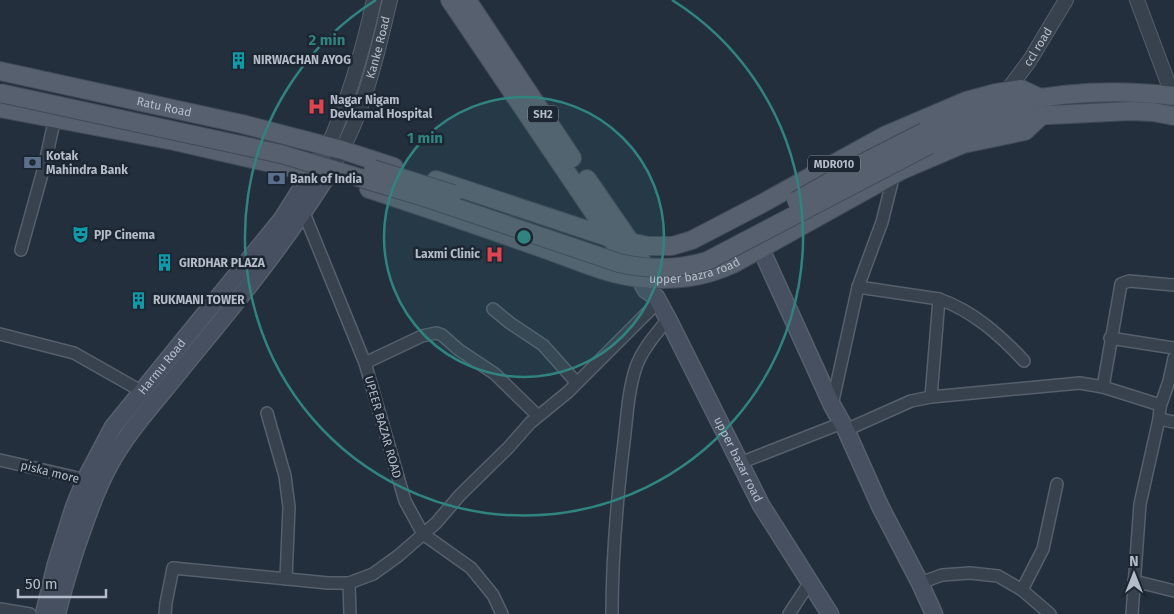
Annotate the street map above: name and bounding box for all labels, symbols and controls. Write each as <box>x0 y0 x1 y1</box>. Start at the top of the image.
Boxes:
street label: Kanke Road <box>363 15 393 80</box>
street label: ccl road <box>1021 25 1055 69</box>
text: 2 min <box>309 31 345 49</box>
building icon: NIRWACHAN AYOG <box>229 50 249 70</box>
place label: NIRWACHAN AYOG <box>253 53 351 67</box>
place label: Nagar Nigam Devkamal Hospital <box>330 93 433 121</box>
street label: Ratu Road <box>135 94 193 120</box>
hospital icon: Nagar Nigam Devkamal Hospital <box>306 97 326 117</box>
road number: SH2 <box>528 106 558 122</box>
text: 1 min <box>407 129 443 147</box>
place label: Kotak Mahindra Bank <box>46 149 128 177</box>
bank icon: Kotak Mahindra Bank <box>22 153 42 173</box>
road number: MDR010 <box>808 156 860 172</box>
bank icon: Bank of India <box>266 169 286 189</box>
place label: Bank of India <box>290 172 363 186</box>
theatre icon: PJP Cinema <box>70 225 90 245</box>
place label: PJP Cinema <box>94 228 156 242</box>
centre of rings <box>515 228 533 246</box>
hospital icon: Laxmi Clinic <box>484 244 504 264</box>
place label: Laxmi Clinic <box>415 247 480 261</box>
building icon: GIRDHAR PLAZA <box>155 253 175 273</box>
street label: upper bazra road <box>649 255 742 286</box>
place label: GIRDHAR PLAZA <box>179 256 266 270</box>
building icon: RUKMANI TOWER <box>129 290 149 310</box>
place label: RUKMANI TOWER <box>153 293 245 307</box>
street label: Harmu Road <box>135 336 189 397</box>
street label: UPEER BAZAR ROAD <box>362 374 404 480</box>
street label: upper bazar road <box>711 414 765 504</box>
street label: piska more <box>19 458 81 486</box>
north arrow <box>1109 549 1159 599</box>
text: N <box>1129 553 1139 570</box>
scale bar <box>18 566 105 598</box>
text: 50 m <box>25 575 58 593</box>

